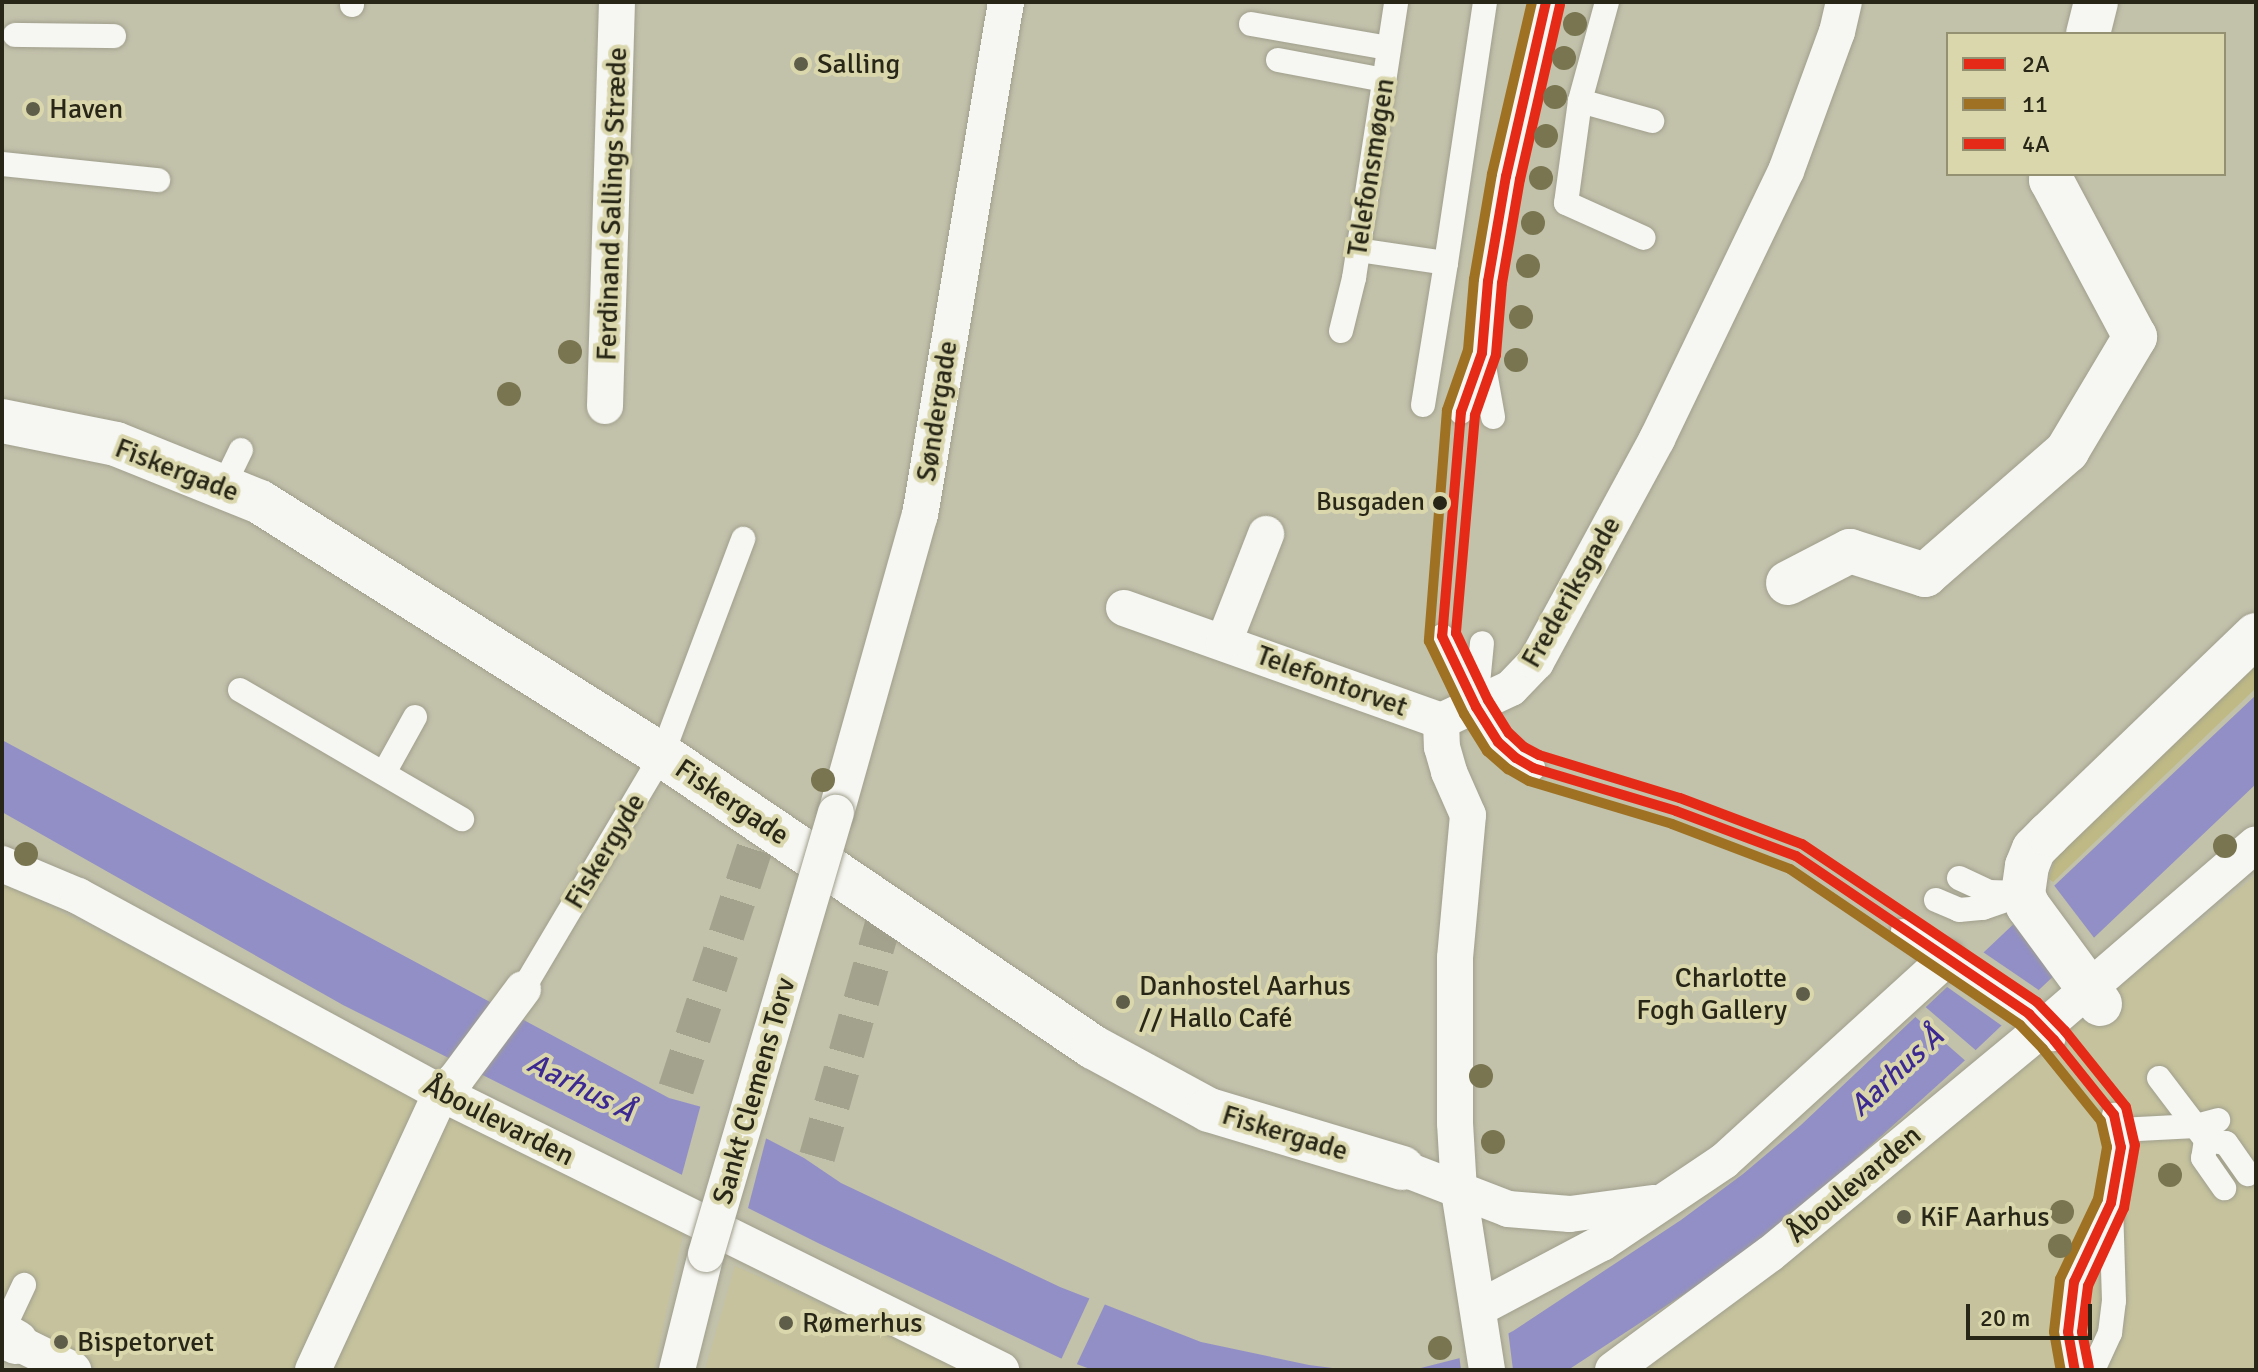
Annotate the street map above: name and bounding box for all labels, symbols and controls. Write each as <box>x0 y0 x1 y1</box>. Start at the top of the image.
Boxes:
legend <box>1946 32 2226 176</box>
street label: Ferdinand Sallings Stræde <box>590 47 634 361</box>
place label: Salling <box>817 47 900 81</box>
text: 2A <box>2022 49 2050 79</box>
marker: Salling <box>792 55 810 73</box>
street label: Telefonsmøgen <box>1340 76 1402 258</box>
text: 11 <box>2022 89 2048 119</box>
place label: Haven <box>49 92 123 126</box>
marker: Haven <box>24 100 42 118</box>
text: 4A <box>2022 129 2050 159</box>
street label: Søndergade <box>909 338 965 484</box>
street label: Fiskergade <box>110 431 244 509</box>
place label: Busgaden <box>1316 487 1425 519</box>
marker: Busgaden <box>1432 495 1448 511</box>
street label: Frederiksgade <box>1514 510 1628 674</box>
street label: Telefontorvet <box>1252 638 1412 724</box>
street label: Fiskergade <box>669 752 795 852</box>
street label: Fiskergyde <box>558 787 652 915</box>
place label: Charlotte Fogh Gallery <box>1636 961 1787 1027</box>
place label: Danhostel Aarhus // Hallo Café <box>1139 969 1351 1035</box>
street label: Sankt Clemens Torv <box>706 974 802 1208</box>
marker: Charlotte Fogh Gallery <box>1794 985 1812 1003</box>
marker: Danhostel Aarhus // Hallo Café <box>1114 993 1132 1011</box>
water label: Aarhus Å <box>1843 1019 1951 1125</box>
water label: Aarhus Å <box>521 1046 641 1130</box>
street label: Åboulevarden <box>418 1069 580 1173</box>
street label: Fiskergade <box>1218 1098 1352 1168</box>
street label: Åboulevarden <box>1780 1118 1928 1250</box>
place label: KiF Aarhus <box>1920 1200 2049 1234</box>
marker: KiF Aarhus <box>1895 1208 1913 1226</box>
scale bar <box>1970 1288 2096 1338</box>
text: 20 m <box>1980 1303 2030 1333</box>
place label: Rømerhus <box>802 1306 923 1340</box>
marker: Rømerhus <box>777 1314 795 1332</box>
place label: Bispetorvet <box>77 1325 214 1359</box>
marker: Bispetorvet <box>52 1333 70 1351</box>

